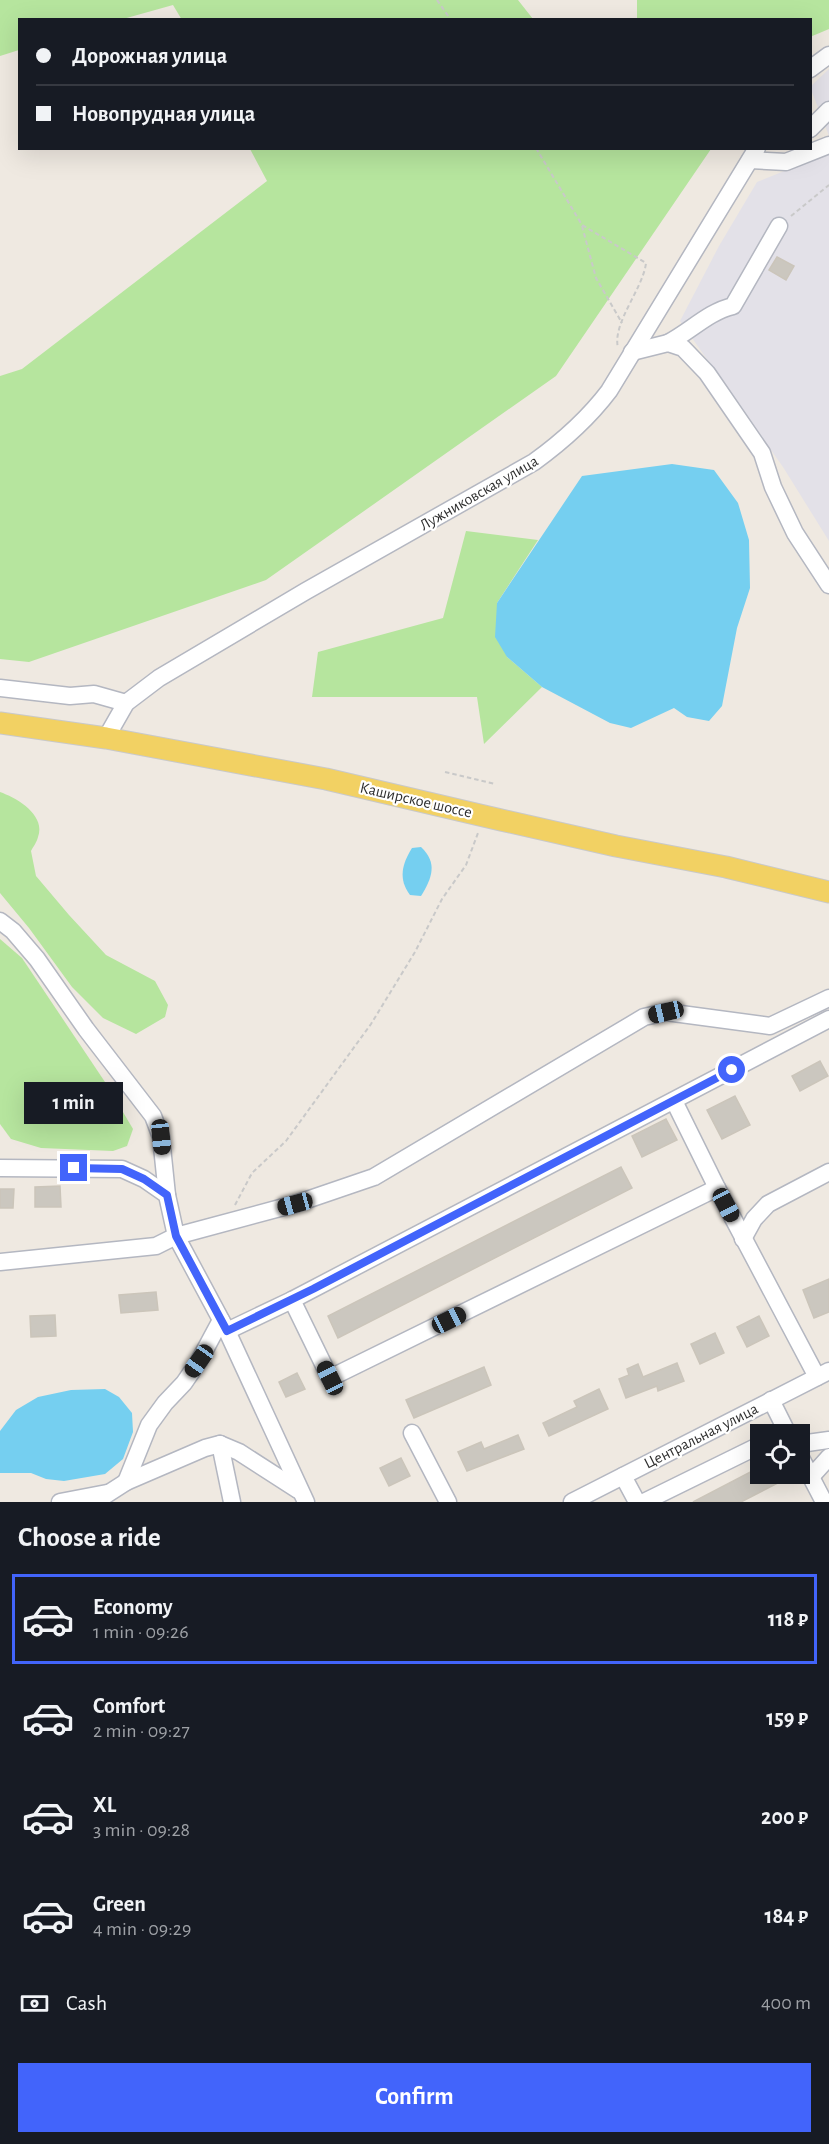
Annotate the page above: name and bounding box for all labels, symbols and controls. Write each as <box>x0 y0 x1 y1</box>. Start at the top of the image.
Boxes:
text: Дорожная улица <box>72 45 227 67</box>
text: Новопрудная улица <box>72 103 255 125</box>
street label: Лужниковская улица <box>417 453 541 534</box>
street label: Каширское шоссе <box>358 779 474 821</box>
car <box>646 999 686 1025</box>
route start <box>718 1056 745 1083</box>
callout: 1 min <box>25 1081 124 1123</box>
text: 1 min <box>52 1093 95 1113</box>
car <box>150 1118 172 1156</box>
route end <box>60 1154 87 1181</box>
car <box>710 1185 742 1225</box>
car <box>275 1191 315 1217</box>
car <box>429 1304 469 1336</box>
car <box>181 1341 217 1381</box>
car <box>314 1358 346 1398</box>
street label: Центральная улица <box>641 1400 761 1473</box>
map controls <box>750 1424 810 1484</box>
button: locate <box>750 1424 810 1484</box>
text: Choose a ride <box>18 1524 161 1551</box>
icon: car <box>21 1592 75 1646</box>
text: Economy <box>93 1596 173 1618</box>
text: 118 ₽ <box>768 1608 808 1630</box>
text: 1 min · 09:26 <box>93 1622 189 1642</box>
icon: car <box>21 1691 75 1745</box>
text: Comfort <box>93 1695 165 1717</box>
text: 159 ₽ <box>766 1707 808 1729</box>
text: 2 min · 09:27 <box>93 1721 190 1741</box>
icon: car <box>21 1790 75 1844</box>
text: XL <box>93 1794 116 1816</box>
text: 200 ₽ <box>761 1806 808 1828</box>
text: 3 min · 09:28 <box>93 1820 190 1840</box>
icon: car <box>21 1889 75 1943</box>
text: Green <box>93 1893 146 1915</box>
text: 184 ₽ <box>765 1905 808 1927</box>
text: 4 min · 09:29 <box>93 1919 191 1939</box>
icon: cash <box>18 1987 51 2020</box>
text: Cash <box>66 1992 107 2014</box>
text: 400 m <box>761 1993 811 2013</box>
button: Confirm <box>18 2063 811 2132</box>

